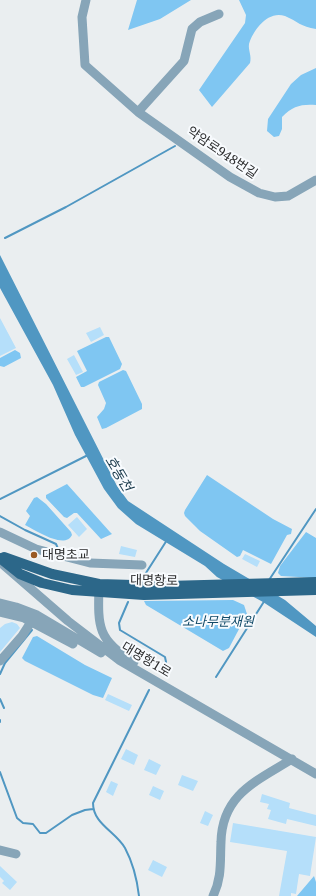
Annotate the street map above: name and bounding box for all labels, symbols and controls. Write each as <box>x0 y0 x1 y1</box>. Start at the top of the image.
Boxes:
street label: 약암로948번길 <box>184 124 260 182</box>
water label: 호동천 <box>101 453 135 495</box>
place label: 대명초교 <box>42 547 90 563</box>
marker: 대명초교 <box>29 550 39 560</box>
street label: 대명항로 <box>130 573 178 589</box>
park label: 소나무분재원 <box>182 614 254 630</box>
street label: 대명항1로 <box>118 639 174 681</box>

